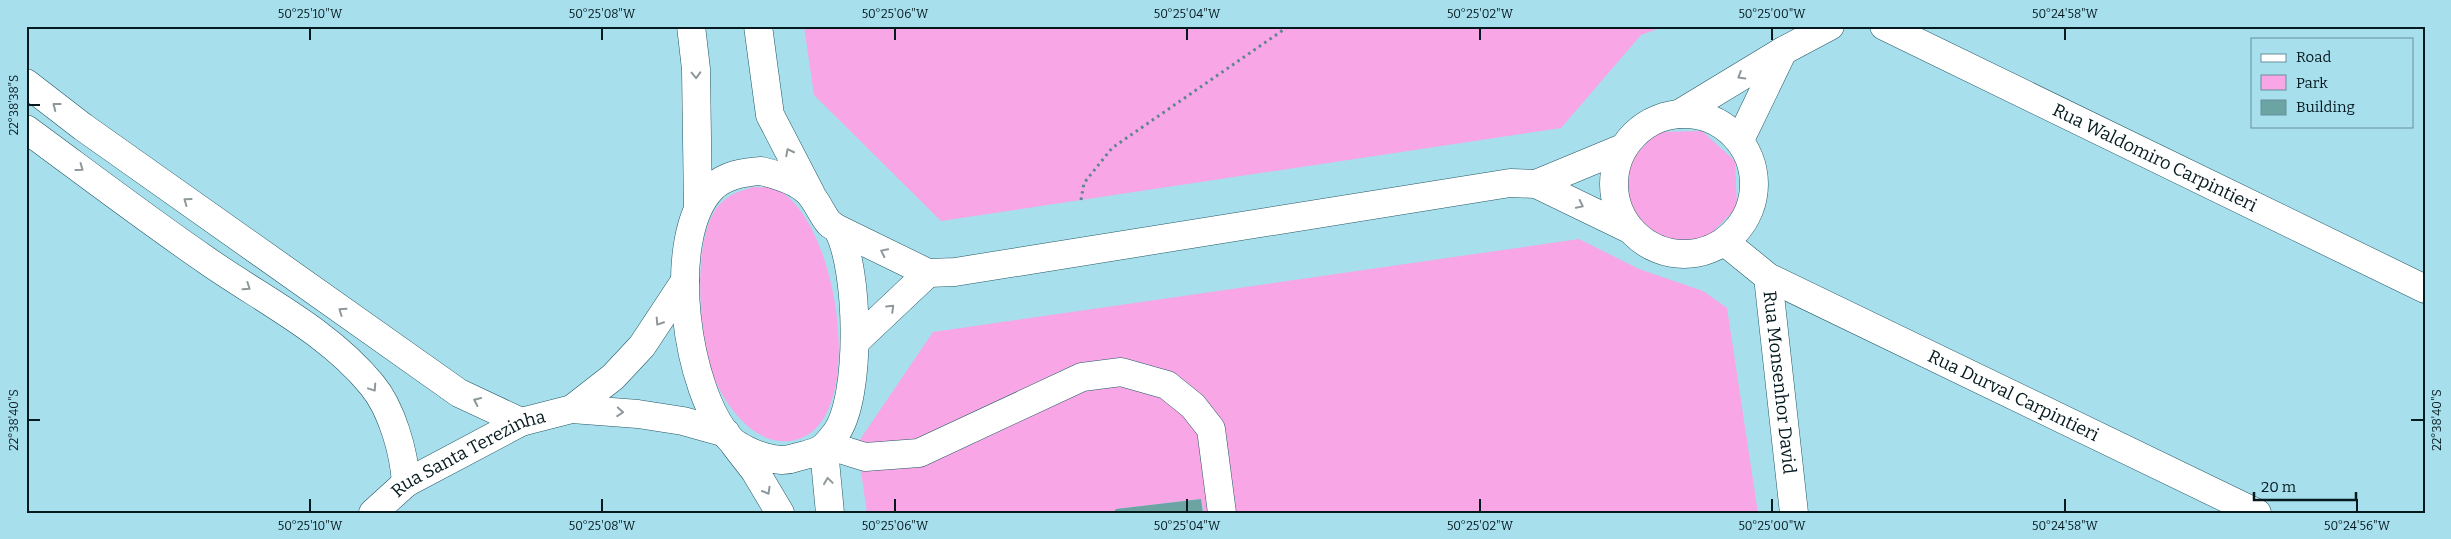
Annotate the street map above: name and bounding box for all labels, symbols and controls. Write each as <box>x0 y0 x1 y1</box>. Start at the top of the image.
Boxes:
text: 50°25'10"W <box>278 7 343 21</box>
text: 50°25'08"W <box>569 7 636 21</box>
text: 50°25'06"W <box>862 7 929 21</box>
text: 50°25'04"W <box>1154 7 1221 21</box>
text: 50°25'02"W <box>1447 7 1514 21</box>
text: 50°25'00"W <box>1738 7 1806 21</box>
text: 50°24'58"W <box>2032 7 2099 21</box>
legend <box>2251 38 2414 128</box>
text: Road <box>2296 48 2331 66</box>
one-way arrow <box>1737 70 1746 80</box>
one-way arrow <box>691 71 702 79</box>
text: Park <box>2296 74 2328 92</box>
text: 22°38'38"S <box>7 75 21 135</box>
text: Building <box>2296 98 2355 116</box>
street label: Rua Waldomiro Carpintieri <box>2049 99 2260 217</box>
one-way arrow <box>52 103 62 112</box>
one-way arrow <box>785 148 795 157</box>
one-way arrow <box>74 162 84 171</box>
one-way arrow <box>184 199 193 207</box>
one-way arrow <box>1575 199 1584 209</box>
one-way arrow <box>880 247 889 258</box>
one-way arrow <box>242 281 251 291</box>
street label: Rua Monsenhor David <box>1759 290 1801 475</box>
one-way arrow <box>885 305 894 314</box>
one-way arrow <box>338 308 348 317</box>
one-way arrow <box>655 316 665 325</box>
street label: Rua Durval Carpintieri <box>1924 345 2103 446</box>
one-way arrow <box>367 382 376 392</box>
text: 22°38'40"S <box>7 389 21 451</box>
text: 22°38'40"S <box>2430 389 2444 451</box>
one-way arrow <box>473 397 482 408</box>
street label: Rua Santa Terezinha <box>387 405 548 502</box>
one-way arrow <box>617 407 625 418</box>
scale bar <box>2254 469 2356 501</box>
one-way arrow <box>823 477 834 485</box>
text: 20 m <box>2261 478 2297 496</box>
one-way arrow <box>761 485 771 494</box>
text: 50°25'10"W <box>278 519 343 533</box>
text: 50°25'08"W <box>569 519 636 533</box>
text: 50°25'06"W <box>862 519 929 533</box>
text: 50°25'04"W <box>1154 519 1221 533</box>
text: 50°25'02"W <box>1447 519 1514 533</box>
text: 50°25'00"W <box>1738 519 1806 533</box>
text: 50°24'58"W <box>2032 519 2099 533</box>
text: 50°24'56"W <box>2324 519 2391 533</box>

